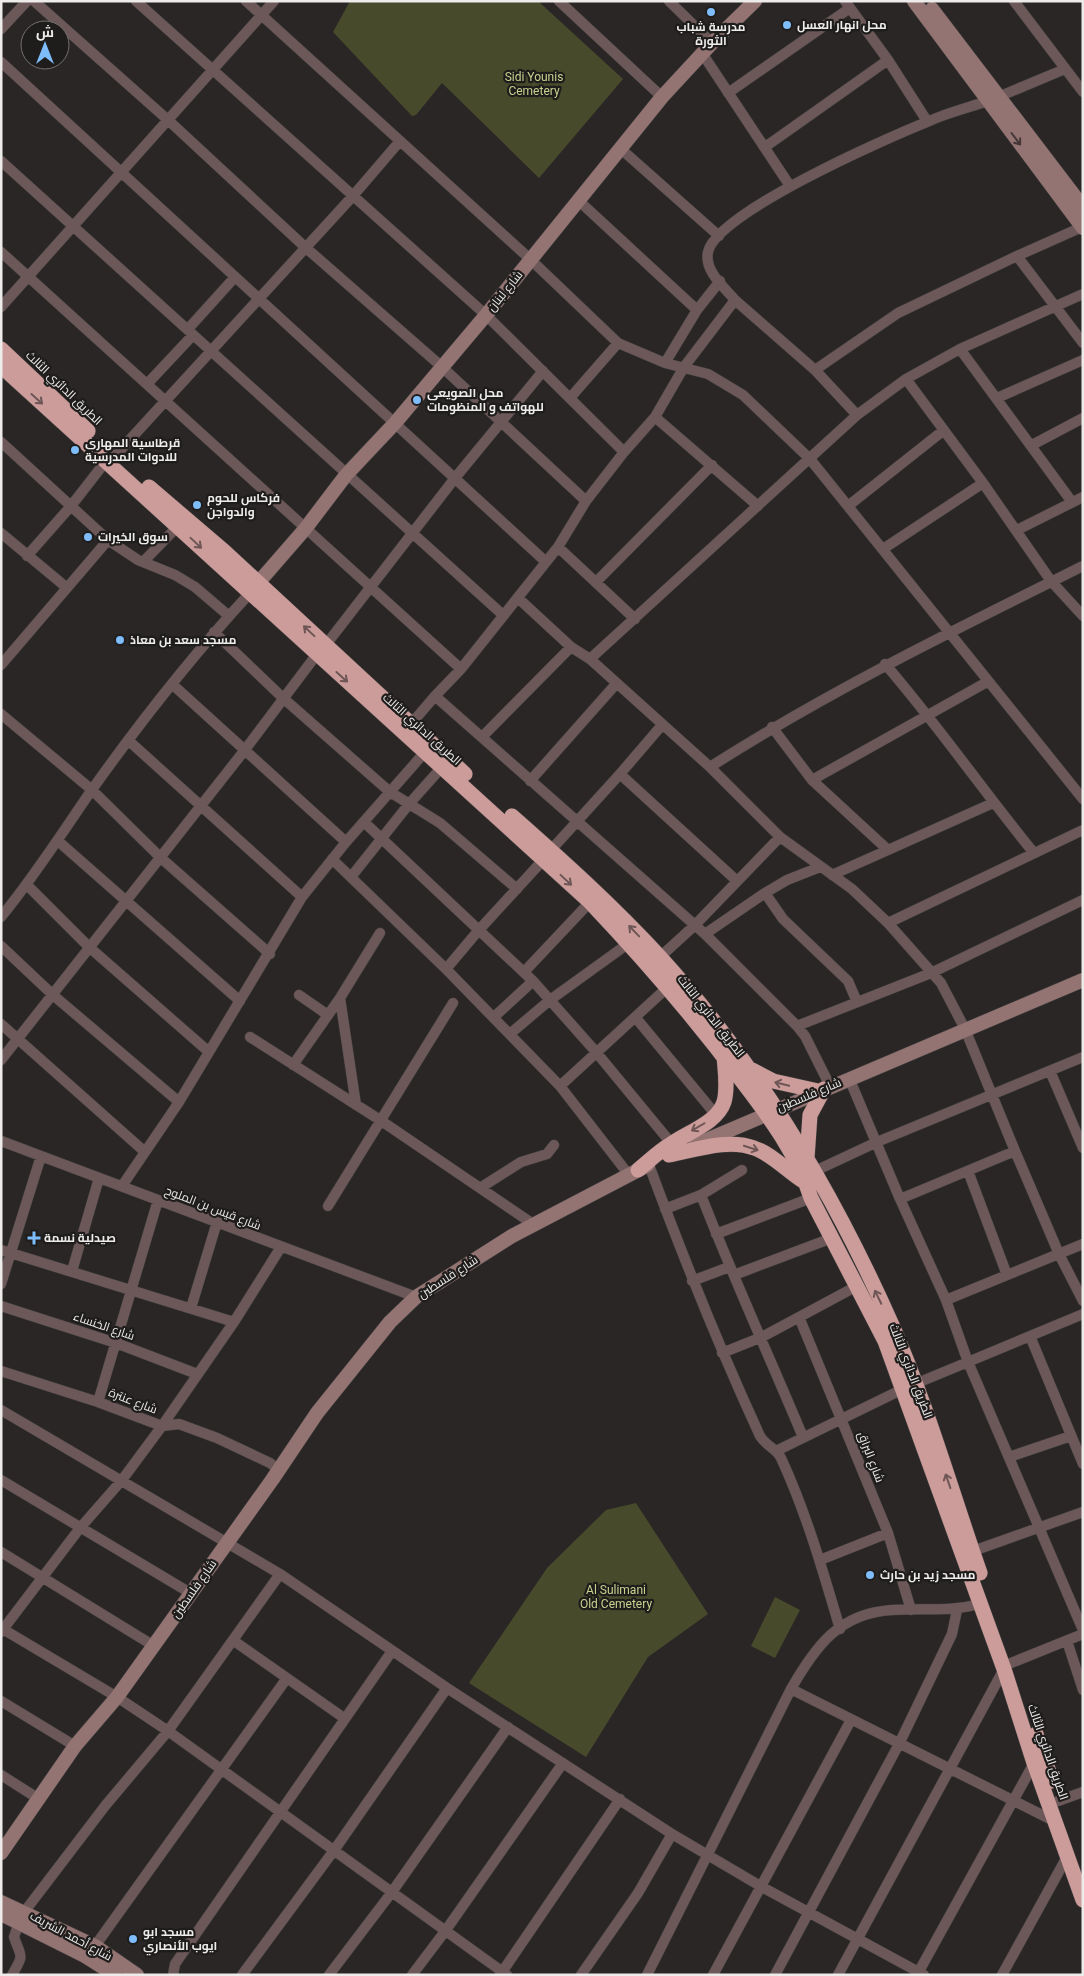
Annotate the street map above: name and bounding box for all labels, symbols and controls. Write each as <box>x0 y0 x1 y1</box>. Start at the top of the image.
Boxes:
marker: مدرسة شباب الثورة <box>705 6 717 18</box>
place label: محل انهار العسل <box>797 18 887 33</box>
marker: محل انهار العسل <box>781 19 793 31</box>
north arrow <box>20 20 70 70</box>
place label: مدرسة شباب الثورة <box>677 20 746 49</box>
text: ش <box>36 24 54 41</box>
park label: Sidi Younis Cemetery <box>505 70 563 98</box>
one-way arrow <box>1011 132 1021 146</box>
street label: شارع لبنان <box>484 268 526 315</box>
street label: الطريق الدائري الثالث <box>21 348 105 430</box>
place label: محل الصويعي للهواتف و المنظومات <box>427 386 544 415</box>
one-way arrow <box>30 393 43 405</box>
marker: محل الصويعي للهواتف و المنظومات <box>411 394 423 406</box>
place label: قرطاسية المهاري للادوات المدرسية <box>85 436 180 465</box>
marker: قرطاسية المهاري للادوات المدرسية <box>69 444 81 456</box>
place label: فركاس للحوم والدواجن <box>207 491 280 520</box>
marker: فركاس للحوم والدواجن <box>191 499 203 511</box>
place label: سوق الخيرات <box>98 530 168 545</box>
marker: سوق الخيرات <box>82 531 94 543</box>
one-way arrow <box>190 538 203 549</box>
one-way arrow <box>302 625 315 637</box>
place label: مسجد سعد بن معاذ <box>130 633 236 648</box>
marker: مسجد سعد بن معاذ <box>114 634 126 646</box>
one-way arrow <box>335 671 348 683</box>
street label: الطريق الدائري الثالث <box>378 690 464 770</box>
one-way arrow <box>560 874 572 886</box>
one-way arrow <box>628 924 640 937</box>
street label: الطريق الدائري الثالث <box>672 972 747 1062</box>
street label: شارع فلسطين <box>775 1075 844 1116</box>
one-way arrow <box>775 1078 791 1088</box>
one-way arrow <box>691 1123 706 1133</box>
one-way arrow <box>743 1144 758 1153</box>
street label: شارع قيس بن الملوح <box>163 1183 263 1234</box>
place label: صيدلية نسمة <box>44 1231 116 1245</box>
marker: صيدلية نسمة <box>28 1232 40 1244</box>
street label: شارع فلسطين <box>415 1252 481 1302</box>
one-way arrow <box>873 1290 882 1305</box>
street label: شارع الخنساء <box>71 1309 137 1344</box>
street label: الطريق الدائري الثالث <box>884 1322 936 1421</box>
street label: شارع عنترة <box>106 1385 159 1418</box>
street label: شارع البراق <box>854 1430 887 1485</box>
one-way arrow <box>943 1474 952 1489</box>
street label: شارع فلسطين <box>169 1557 220 1622</box>
place label: مسجد زيد بن حارث <box>880 1568 976 1583</box>
marker: مسجد زيد بن حارث <box>864 1569 876 1581</box>
park label: Al Sulimani Old Cemetery <box>580 1583 652 1611</box>
street label: الطريق الدائري الثالث <box>1022 1702 1071 1803</box>
street label: شارع أحمد الشريف <box>27 1908 115 1964</box>
place label: مسجد ابو ايوب الأنصاري <box>143 1925 217 1956</box>
marker: مسجد ابو ايوب الأنصاري <box>127 1933 139 1945</box>

